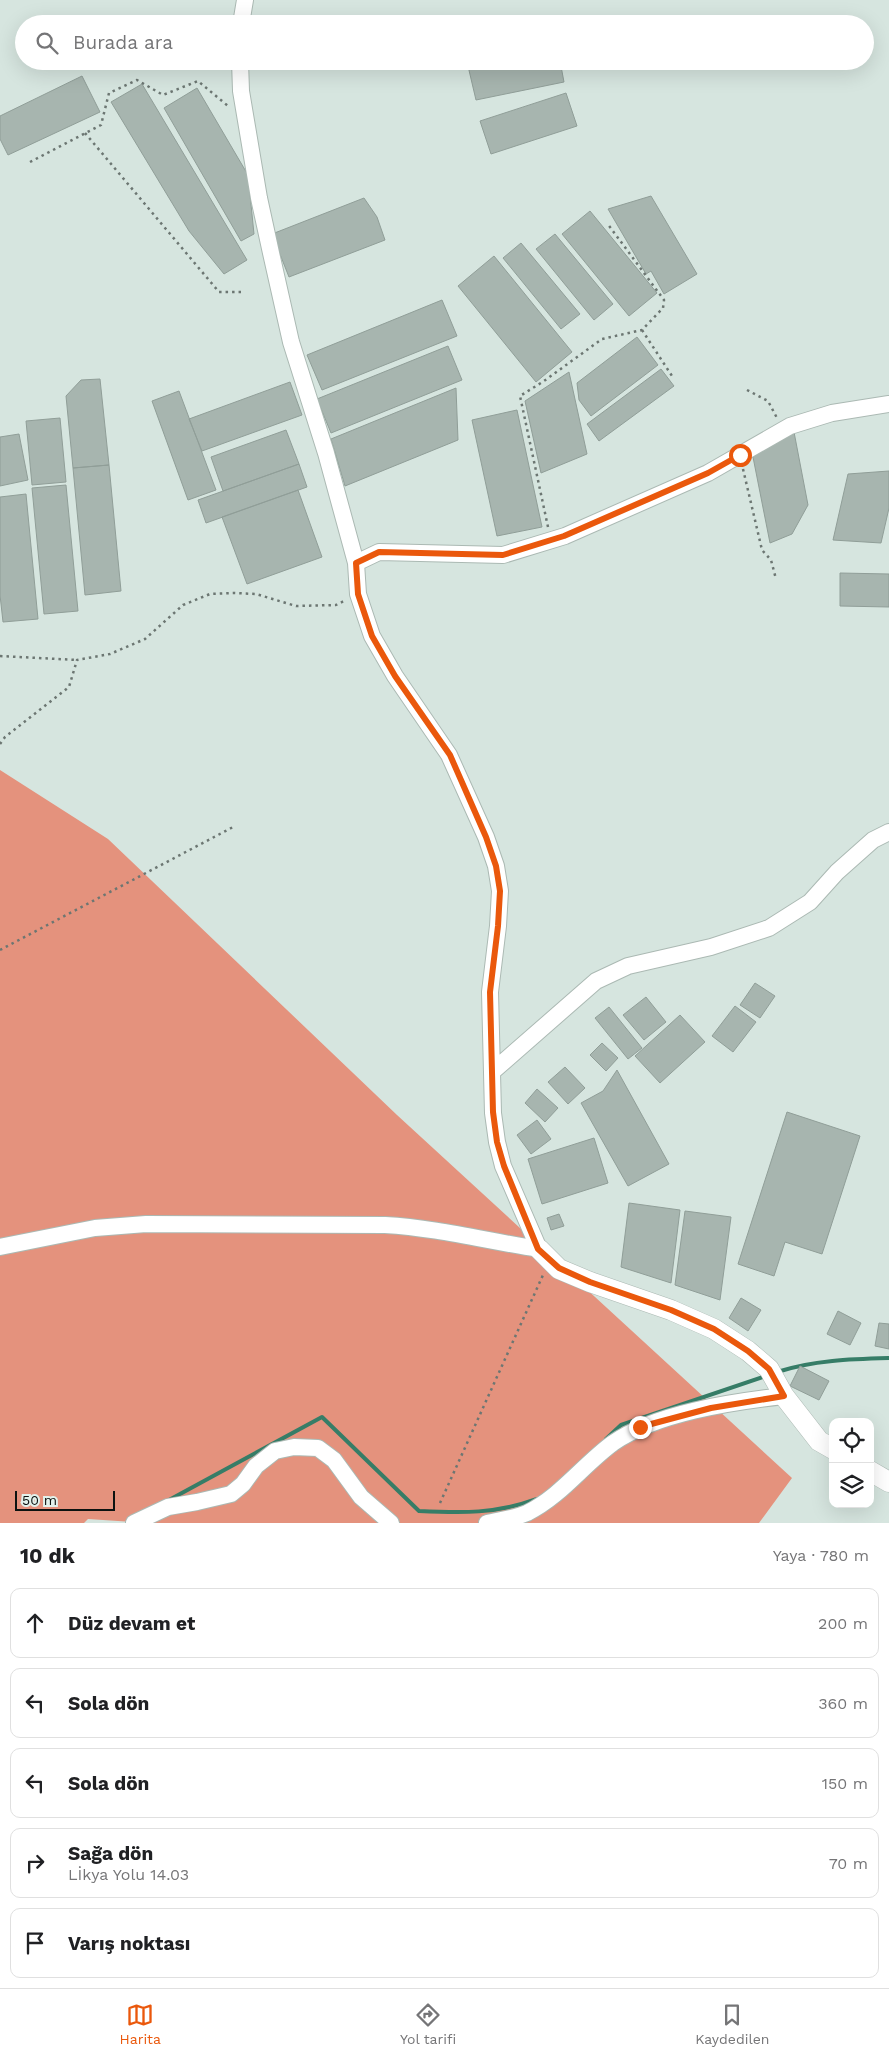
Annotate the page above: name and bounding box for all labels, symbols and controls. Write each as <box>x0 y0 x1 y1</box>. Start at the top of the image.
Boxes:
search box <box>15 15 874 70</box>
icon: search <box>33 29 61 57</box>
text: Burada ara <box>73 31 173 54</box>
route start <box>729 444 752 467</box>
route end <box>629 1416 652 1439</box>
map controls <box>829 1418 874 1508</box>
button: locate <box>829 1418 874 1463</box>
button: layers <box>829 1463 874 1508</box>
scale bar <box>15 1488 115 1511</box>
text: 50 m <box>22 1492 57 1508</box>
text: 10 dk <box>20 1543 75 1568</box>
text: Yaya · 780 m <box>773 1546 869 1565</box>
icon: ahead <box>21 1609 49 1637</box>
text: Düz devam et <box>68 1612 195 1635</box>
text: 200 m <box>818 1614 868 1633</box>
icon: left <box>21 1689 49 1717</box>
text: Sola dön <box>68 1692 149 1715</box>
text: 360 m <box>818 1694 868 1713</box>
icon: left <box>21 1769 49 1797</box>
text: Sola dön <box>68 1772 149 1795</box>
text: 150 m <box>822 1774 868 1793</box>
text: Sağa dön <box>68 1842 153 1865</box>
icon: right <box>21 1849 49 1877</box>
text: 70 m <box>829 1854 868 1873</box>
text: Lİkya Yolu 14.03 <box>68 1865 189 1884</box>
icon: arrive <box>21 1929 49 1957</box>
text: Varış noktası <box>68 1932 190 1955</box>
tab: Harita <box>120 2001 161 2047</box>
tab: Yol tarifi <box>400 2001 456 2047</box>
tab: Kaydedilen <box>695 2001 769 2047</box>

